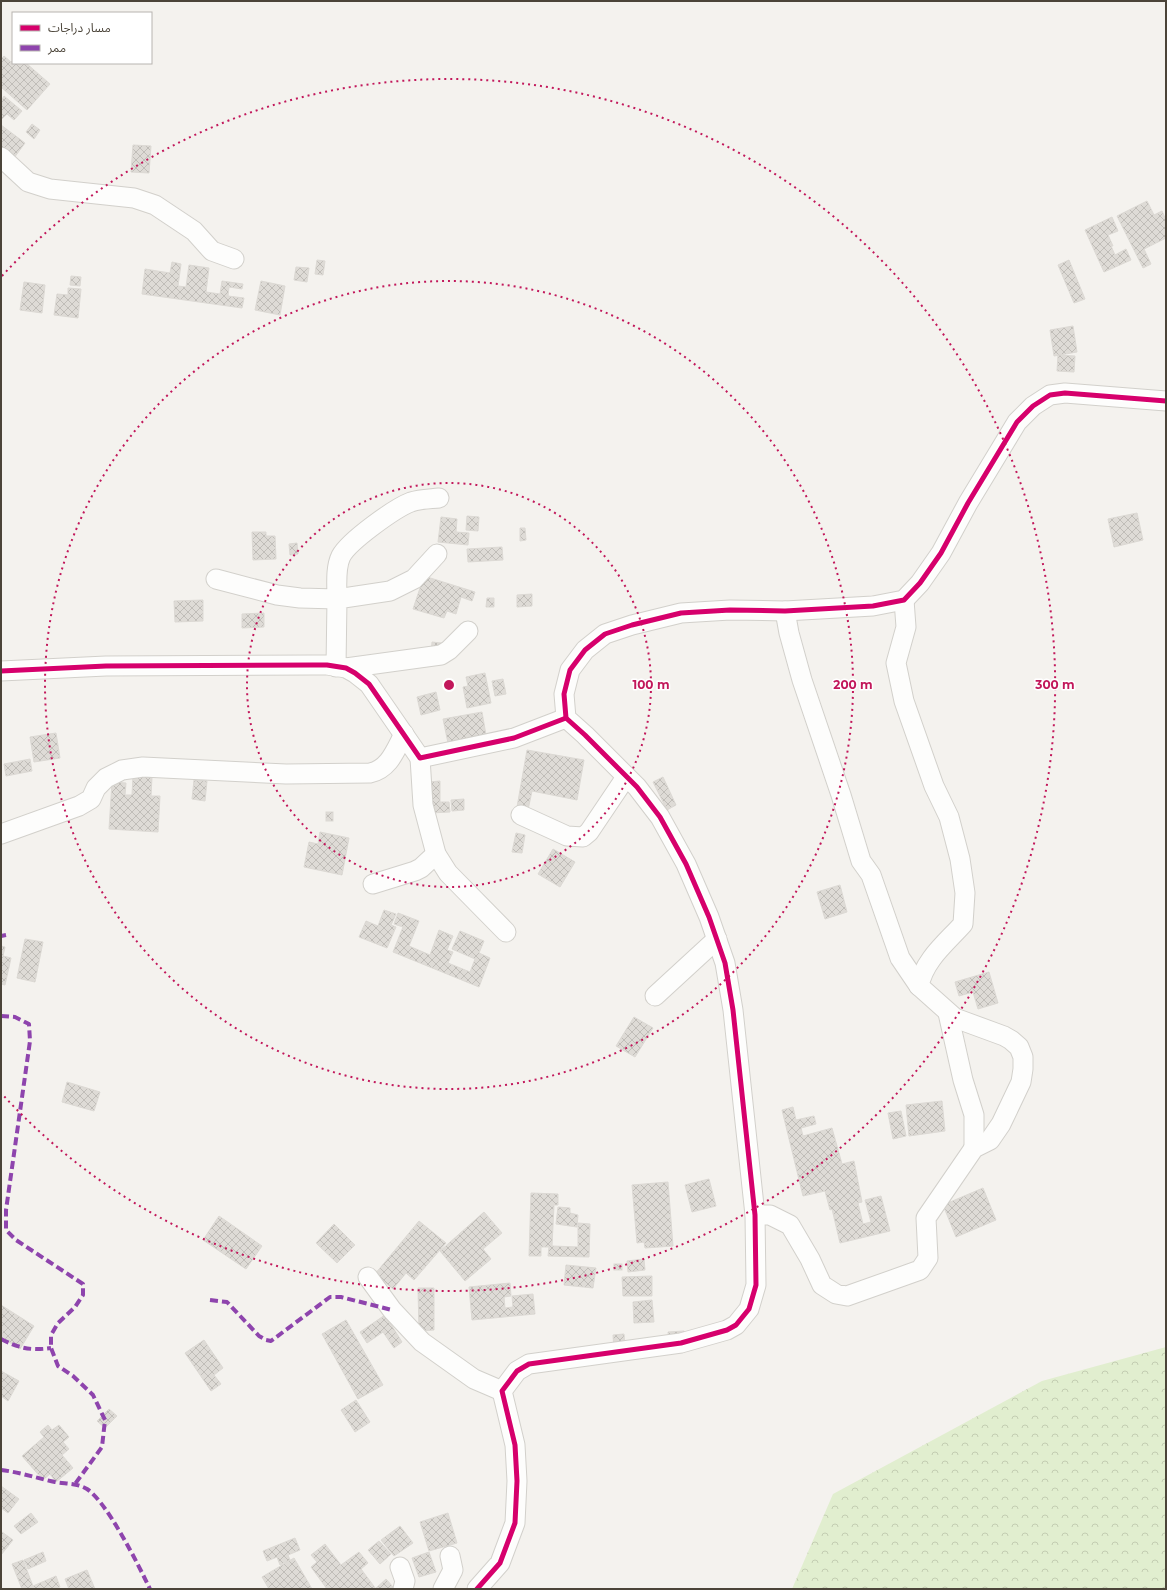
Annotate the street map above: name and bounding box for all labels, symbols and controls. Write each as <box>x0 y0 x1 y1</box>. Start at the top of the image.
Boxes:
legend <box>12 12 152 64</box>
text: مسار دراجات <box>48 20 111 35</box>
text: ممر <box>47 40 66 55</box>
text: 100 m <box>633 677 669 692</box>
text: 200 m <box>833 677 873 692</box>
text: 300 m <box>1034 677 1075 692</box>
centre of rings <box>442 678 456 692</box>

